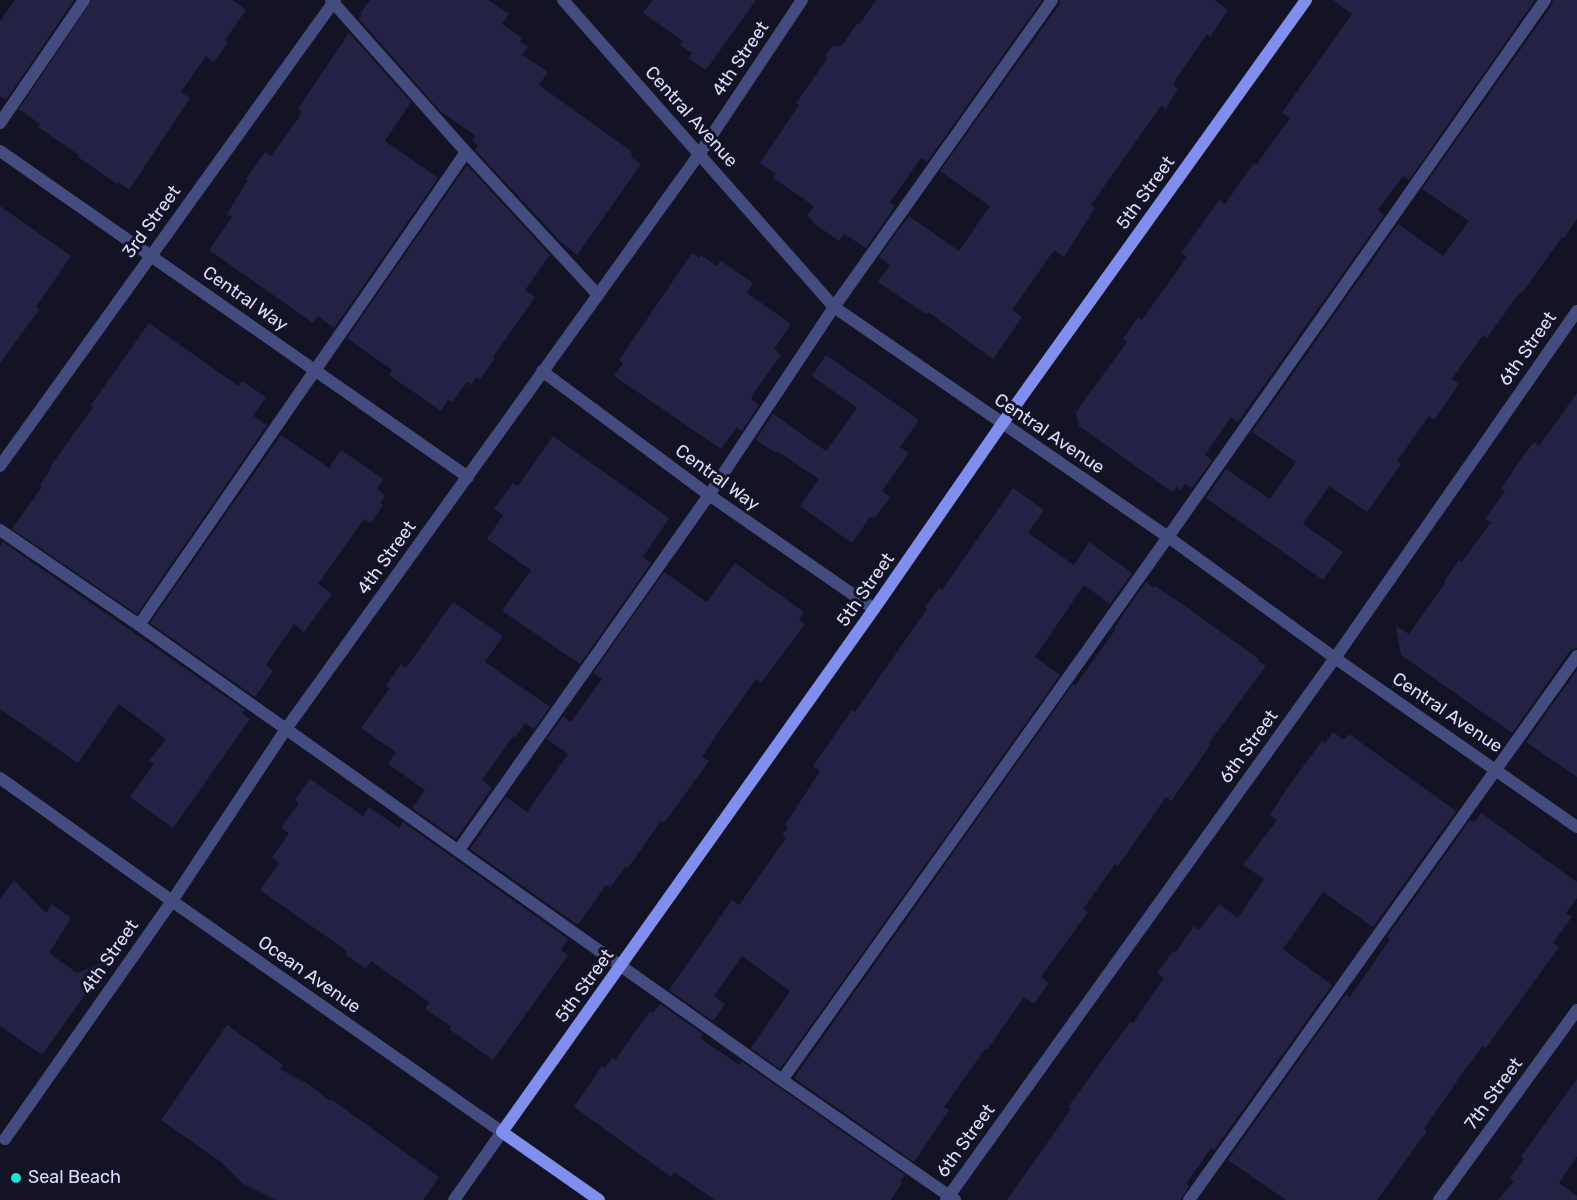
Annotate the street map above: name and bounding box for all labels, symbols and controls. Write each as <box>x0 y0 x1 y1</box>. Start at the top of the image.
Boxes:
street label: 4th Street <box>708 17 774 101</box>
street label: Central Avenue <box>640 62 742 172</box>
street label: 5th Street <box>1112 152 1180 234</box>
street label: 3rd Street <box>118 181 186 263</box>
street label: Central Way <box>198 262 292 336</box>
street label: 6th Street <box>1495 308 1561 390</box>
street label: Central Avenue <box>990 389 1108 479</box>
street label: Central Way <box>671 440 763 516</box>
street label: 4th Street <box>353 517 421 599</box>
street label: 5th Street <box>833 549 899 631</box>
street label: Central Avenue <box>1388 668 1506 758</box>
street label: 6th Street <box>1215 706 1283 788</box>
street label: 4th Street <box>77 916 143 998</box>
street label: Ocean Avenue <box>253 932 365 1018</box>
street label: 5th Street <box>551 945 619 1027</box>
street label: 7th Street <box>1461 1054 1527 1134</box>
street label: 6th Street <box>932 1100 1000 1182</box>
place label: Seal Beach <box>28 1167 121 1189</box>
marker: Seal Beach <box>9 1171 23 1185</box>

